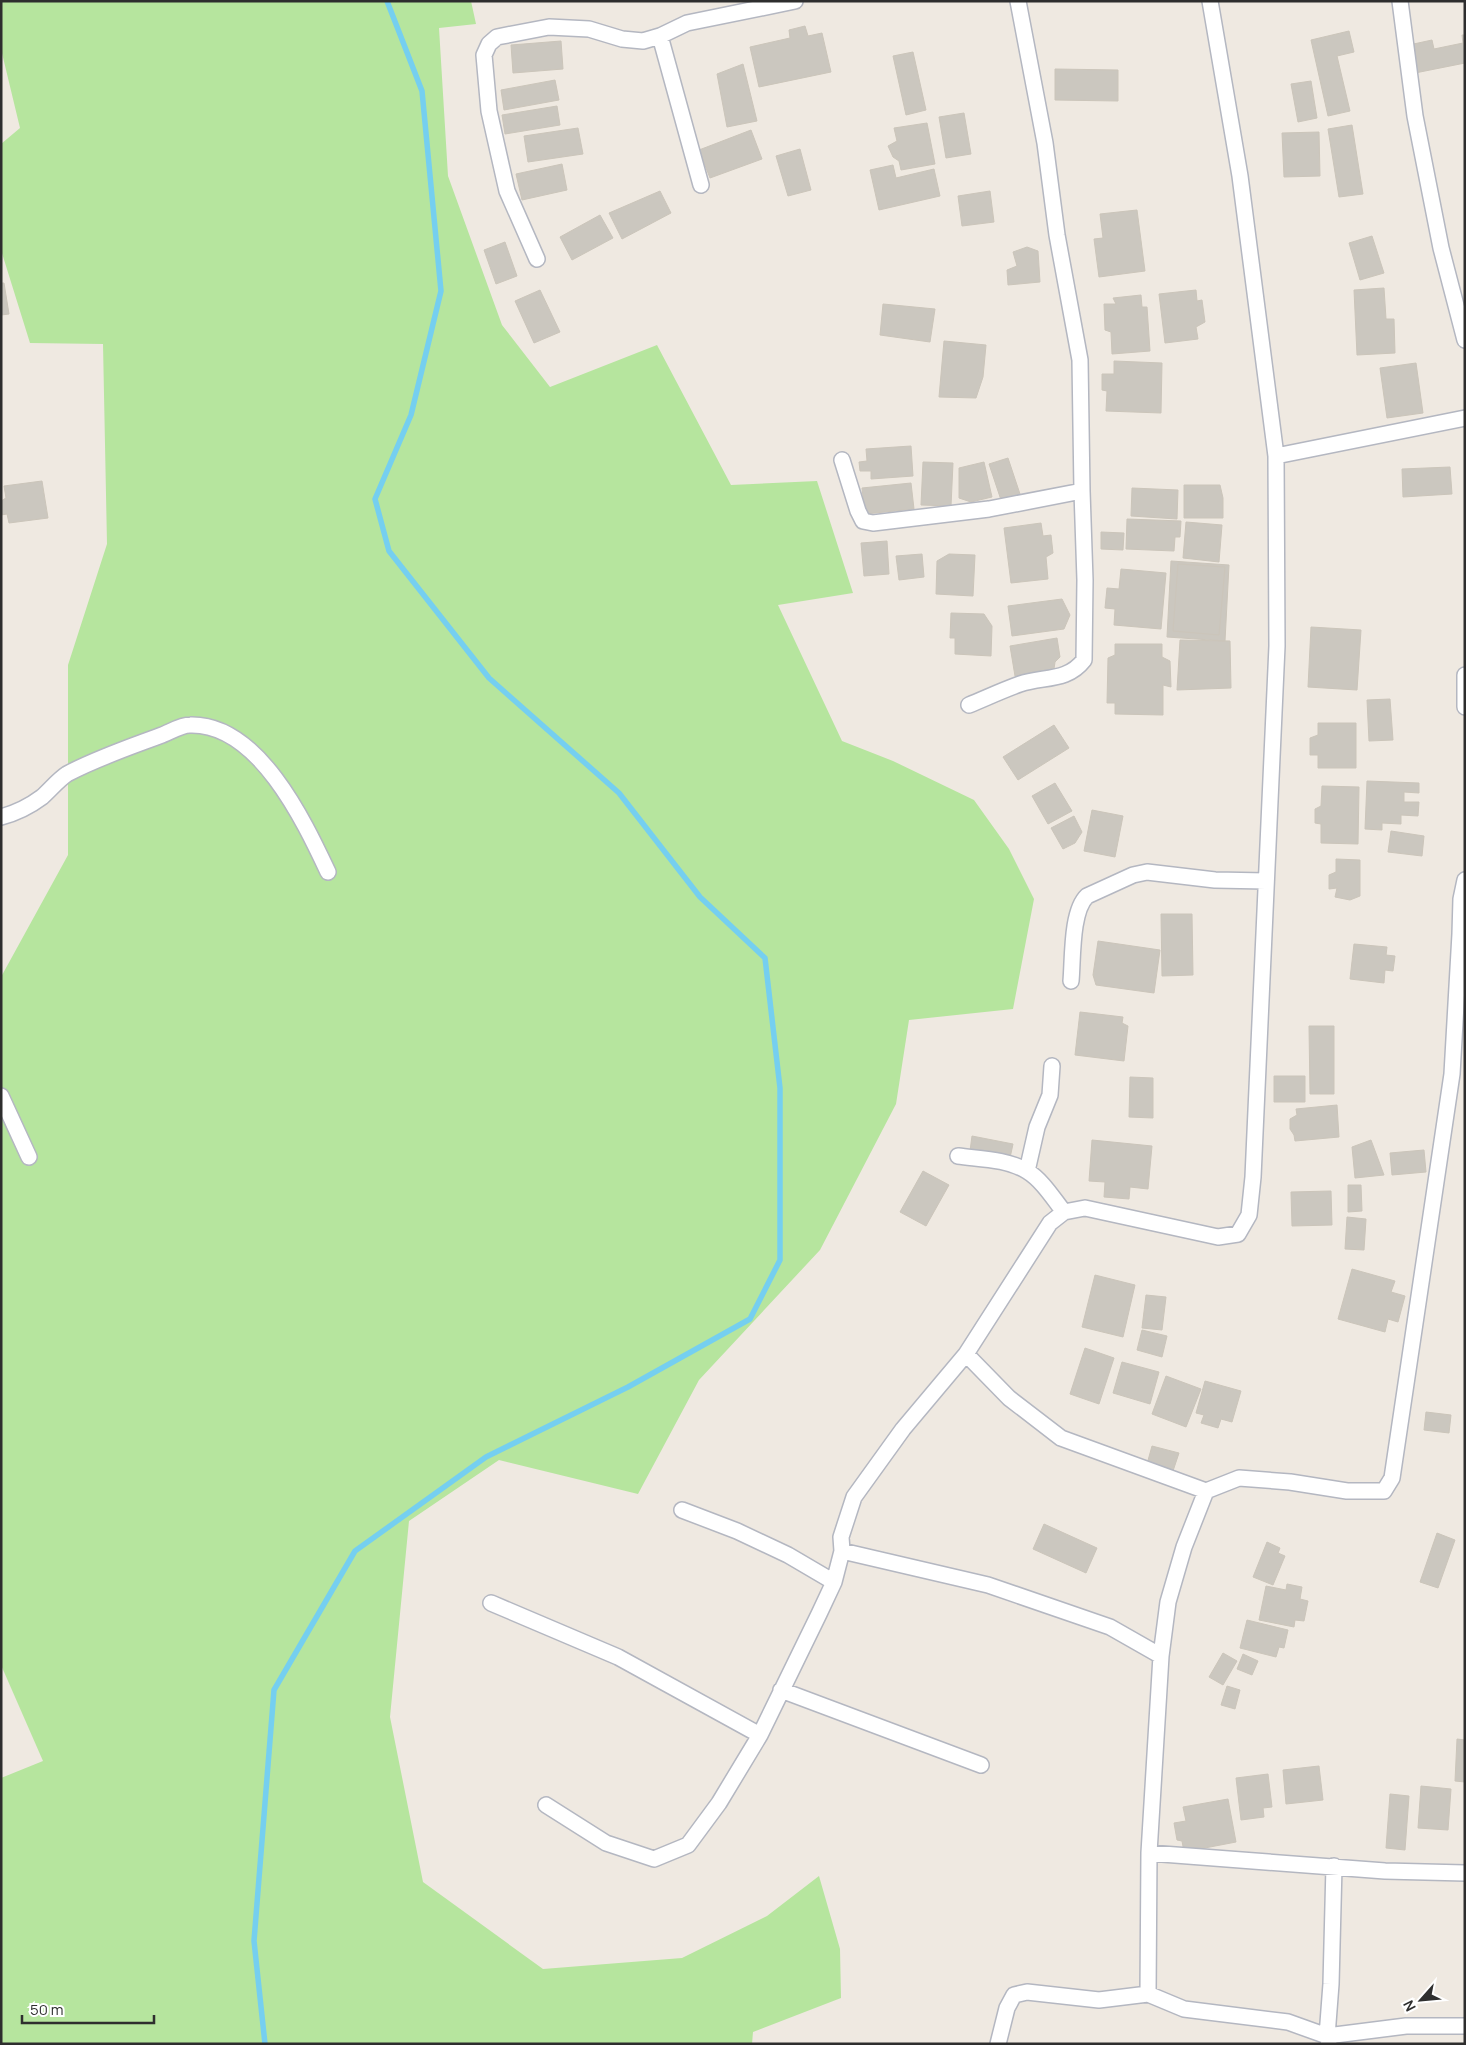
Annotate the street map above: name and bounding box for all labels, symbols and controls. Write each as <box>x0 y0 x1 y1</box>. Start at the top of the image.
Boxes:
north arrow <box>1396 1975 1446 2025</box>
scale bar <box>22 1992 155 2024</box>
text: N <box>1398 1997 1420 2015</box>
text: 50 m <box>30 1999 64 2020</box>

